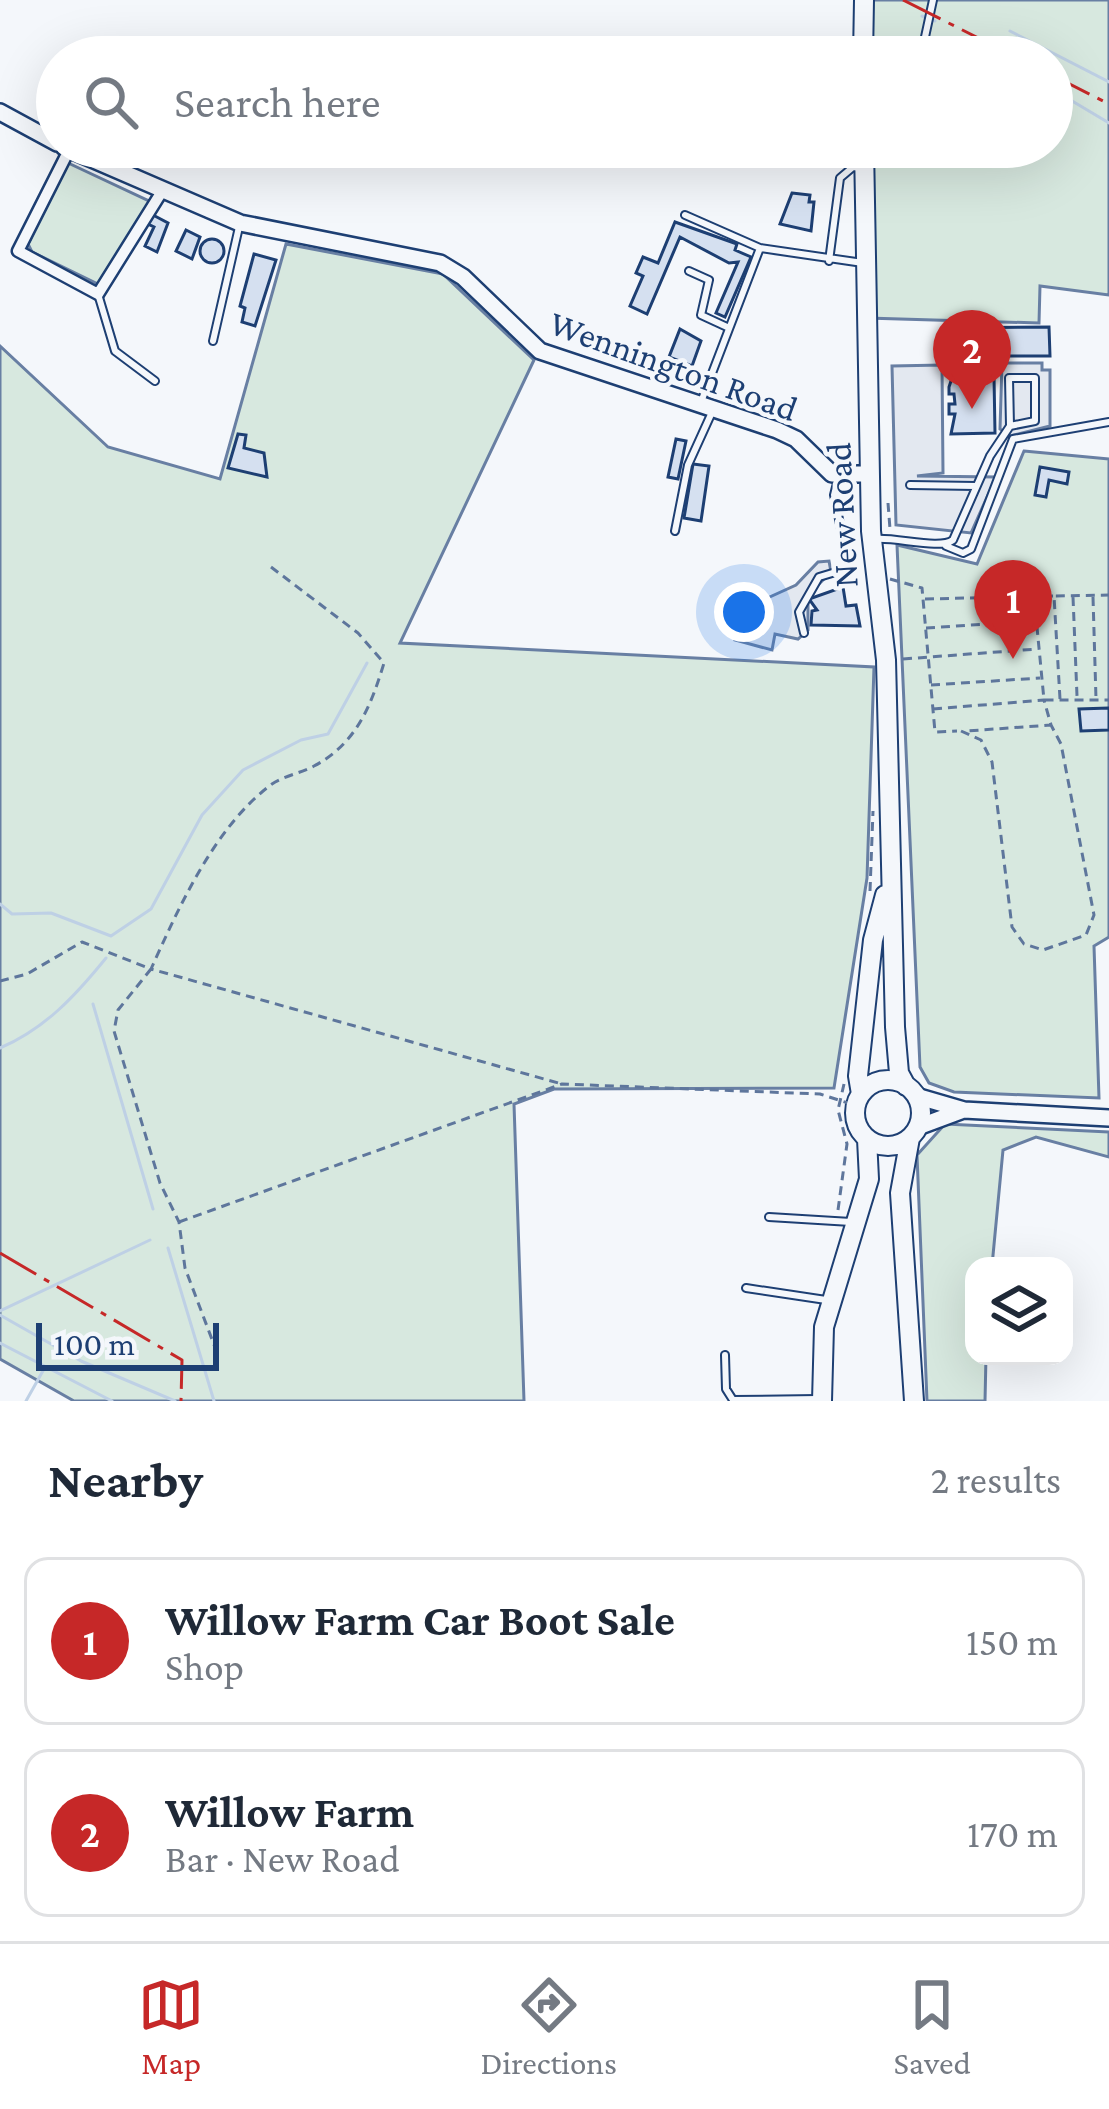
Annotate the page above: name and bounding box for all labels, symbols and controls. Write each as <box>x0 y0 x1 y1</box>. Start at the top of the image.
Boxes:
search box <box>36 36 1073 168</box>
icon: search <box>78 69 144 135</box>
text: Search here <box>174 77 381 127</box>
street label: Wennington Road <box>544 303 803 429</box>
pin: 2 <box>933 310 1011 409</box>
street label: New Road <box>818 441 866 589</box>
pin: 1 <box>974 560 1052 659</box>
your location <box>714 582 774 642</box>
map controls <box>965 1257 1073 1365</box>
button: layers <box>965 1257 1073 1365</box>
scale bar <box>36 1317 219 1370</box>
text: 100 m <box>54 1325 135 1362</box>
text: Nearby <box>48 1451 203 1508</box>
text: 2 results <box>931 1458 1061 1501</box>
text: Willow Farm Car Boot Sale <box>165 1595 675 1645</box>
text: 1 <box>83 1620 97 1663</box>
text: 150 m <box>966 1620 1058 1663</box>
text: Shop <box>165 1645 244 1688</box>
text: Willow Farm <box>165 1787 414 1837</box>
text: 2 <box>80 1812 100 1855</box>
text: 170 m <box>967 1812 1058 1855</box>
text: Bar · New Road <box>165 1837 400 1880</box>
tab: Map <box>138 1972 204 2081</box>
tab: Directions <box>481 1972 617 2081</box>
tab: Saved <box>893 1972 971 2081</box>

